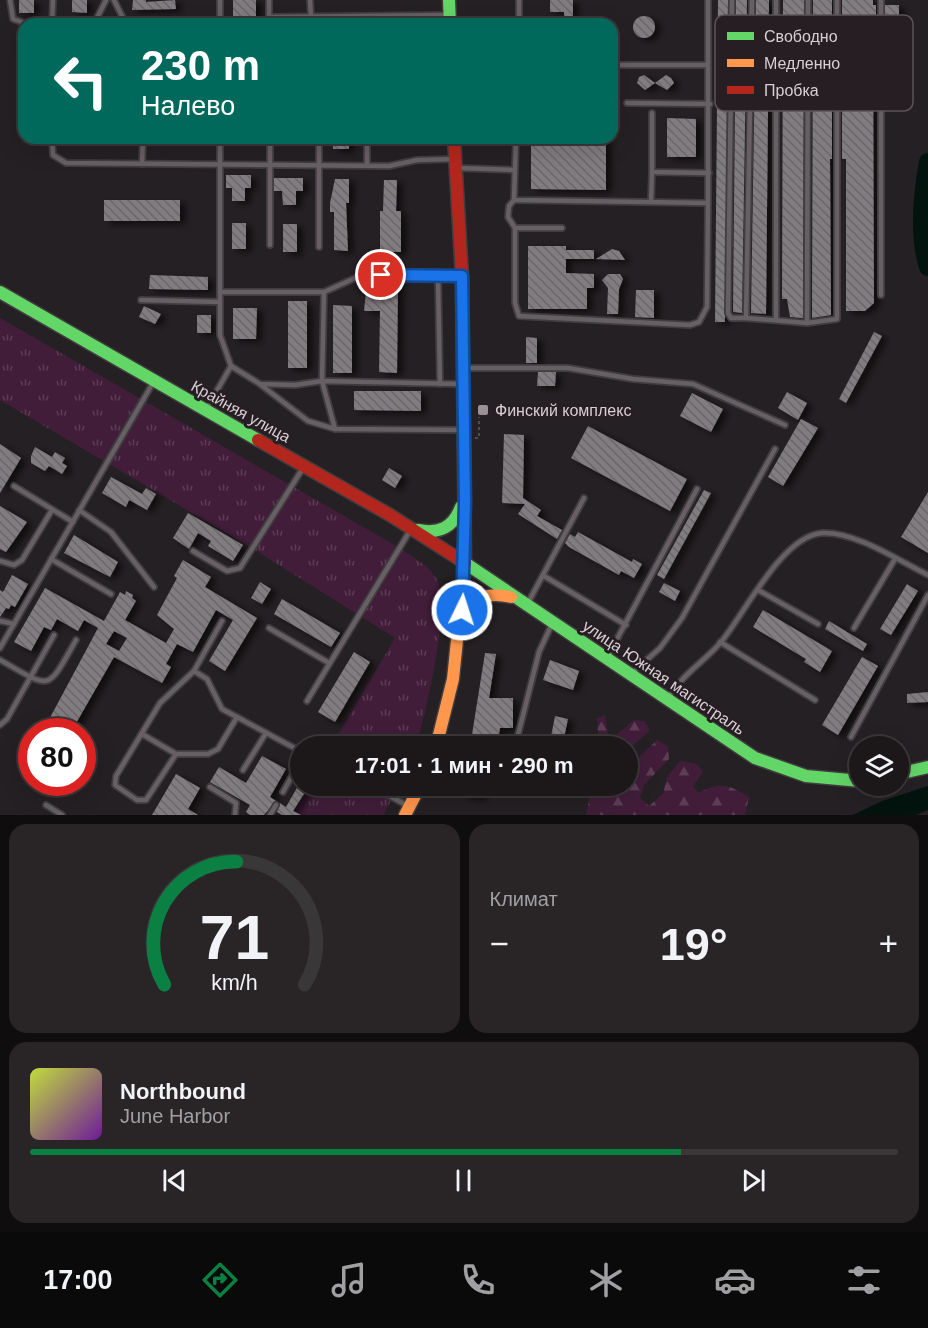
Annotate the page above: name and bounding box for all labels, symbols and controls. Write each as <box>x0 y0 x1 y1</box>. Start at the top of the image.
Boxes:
legend <box>715 15 913 111</box>
text: Свободно <box>764 28 838 45</box>
icon: left <box>42 42 120 120</box>
text: 230 m <box>141 42 260 89</box>
text: Медленно <box>764 55 840 72</box>
text: Пробка <box>764 82 819 99</box>
text: Налево <box>141 91 235 121</box>
pin <box>355 249 406 300</box>
icon: arrive <box>364 258 397 291</box>
street label: Крайняя улица <box>188 377 293 446</box>
place label: Финский комплекс <box>495 402 631 419</box>
marker: Финский комплекс <box>476 403 490 417</box>
position arrow <box>430 578 494 642</box>
street label: улица Южная магистраль <box>580 617 748 738</box>
speed limit sign: 80 <box>18 718 96 796</box>
map controls <box>849 736 909 796</box>
button: layers <box>849 736 909 796</box>
text: 17:01 · 1 мин · 290 m <box>354 753 574 778</box>
text: Климат <box>490 888 558 910</box>
text: 71 <box>200 903 269 972</box>
text: 19° <box>660 919 728 970</box>
text: − <box>490 925 509 962</box>
text: + <box>879 925 898 962</box>
text: km/h <box>211 972 257 996</box>
text: Northbound <box>120 1079 246 1104</box>
text: June Harbor <box>120 1105 230 1127</box>
icon: previous <box>158 1164 191 1197</box>
icon: pause <box>447 1164 480 1197</box>
icon: next <box>737 1164 770 1197</box>
icon: directions <box>199 1259 241 1301</box>
icon: music <box>328 1259 370 1301</box>
icon: phone <box>457 1259 499 1301</box>
icon: climate <box>585 1259 627 1301</box>
icon: car <box>714 1259 756 1301</box>
icon: filters <box>843 1259 885 1301</box>
text: 17:00 <box>43 1265 112 1295</box>

